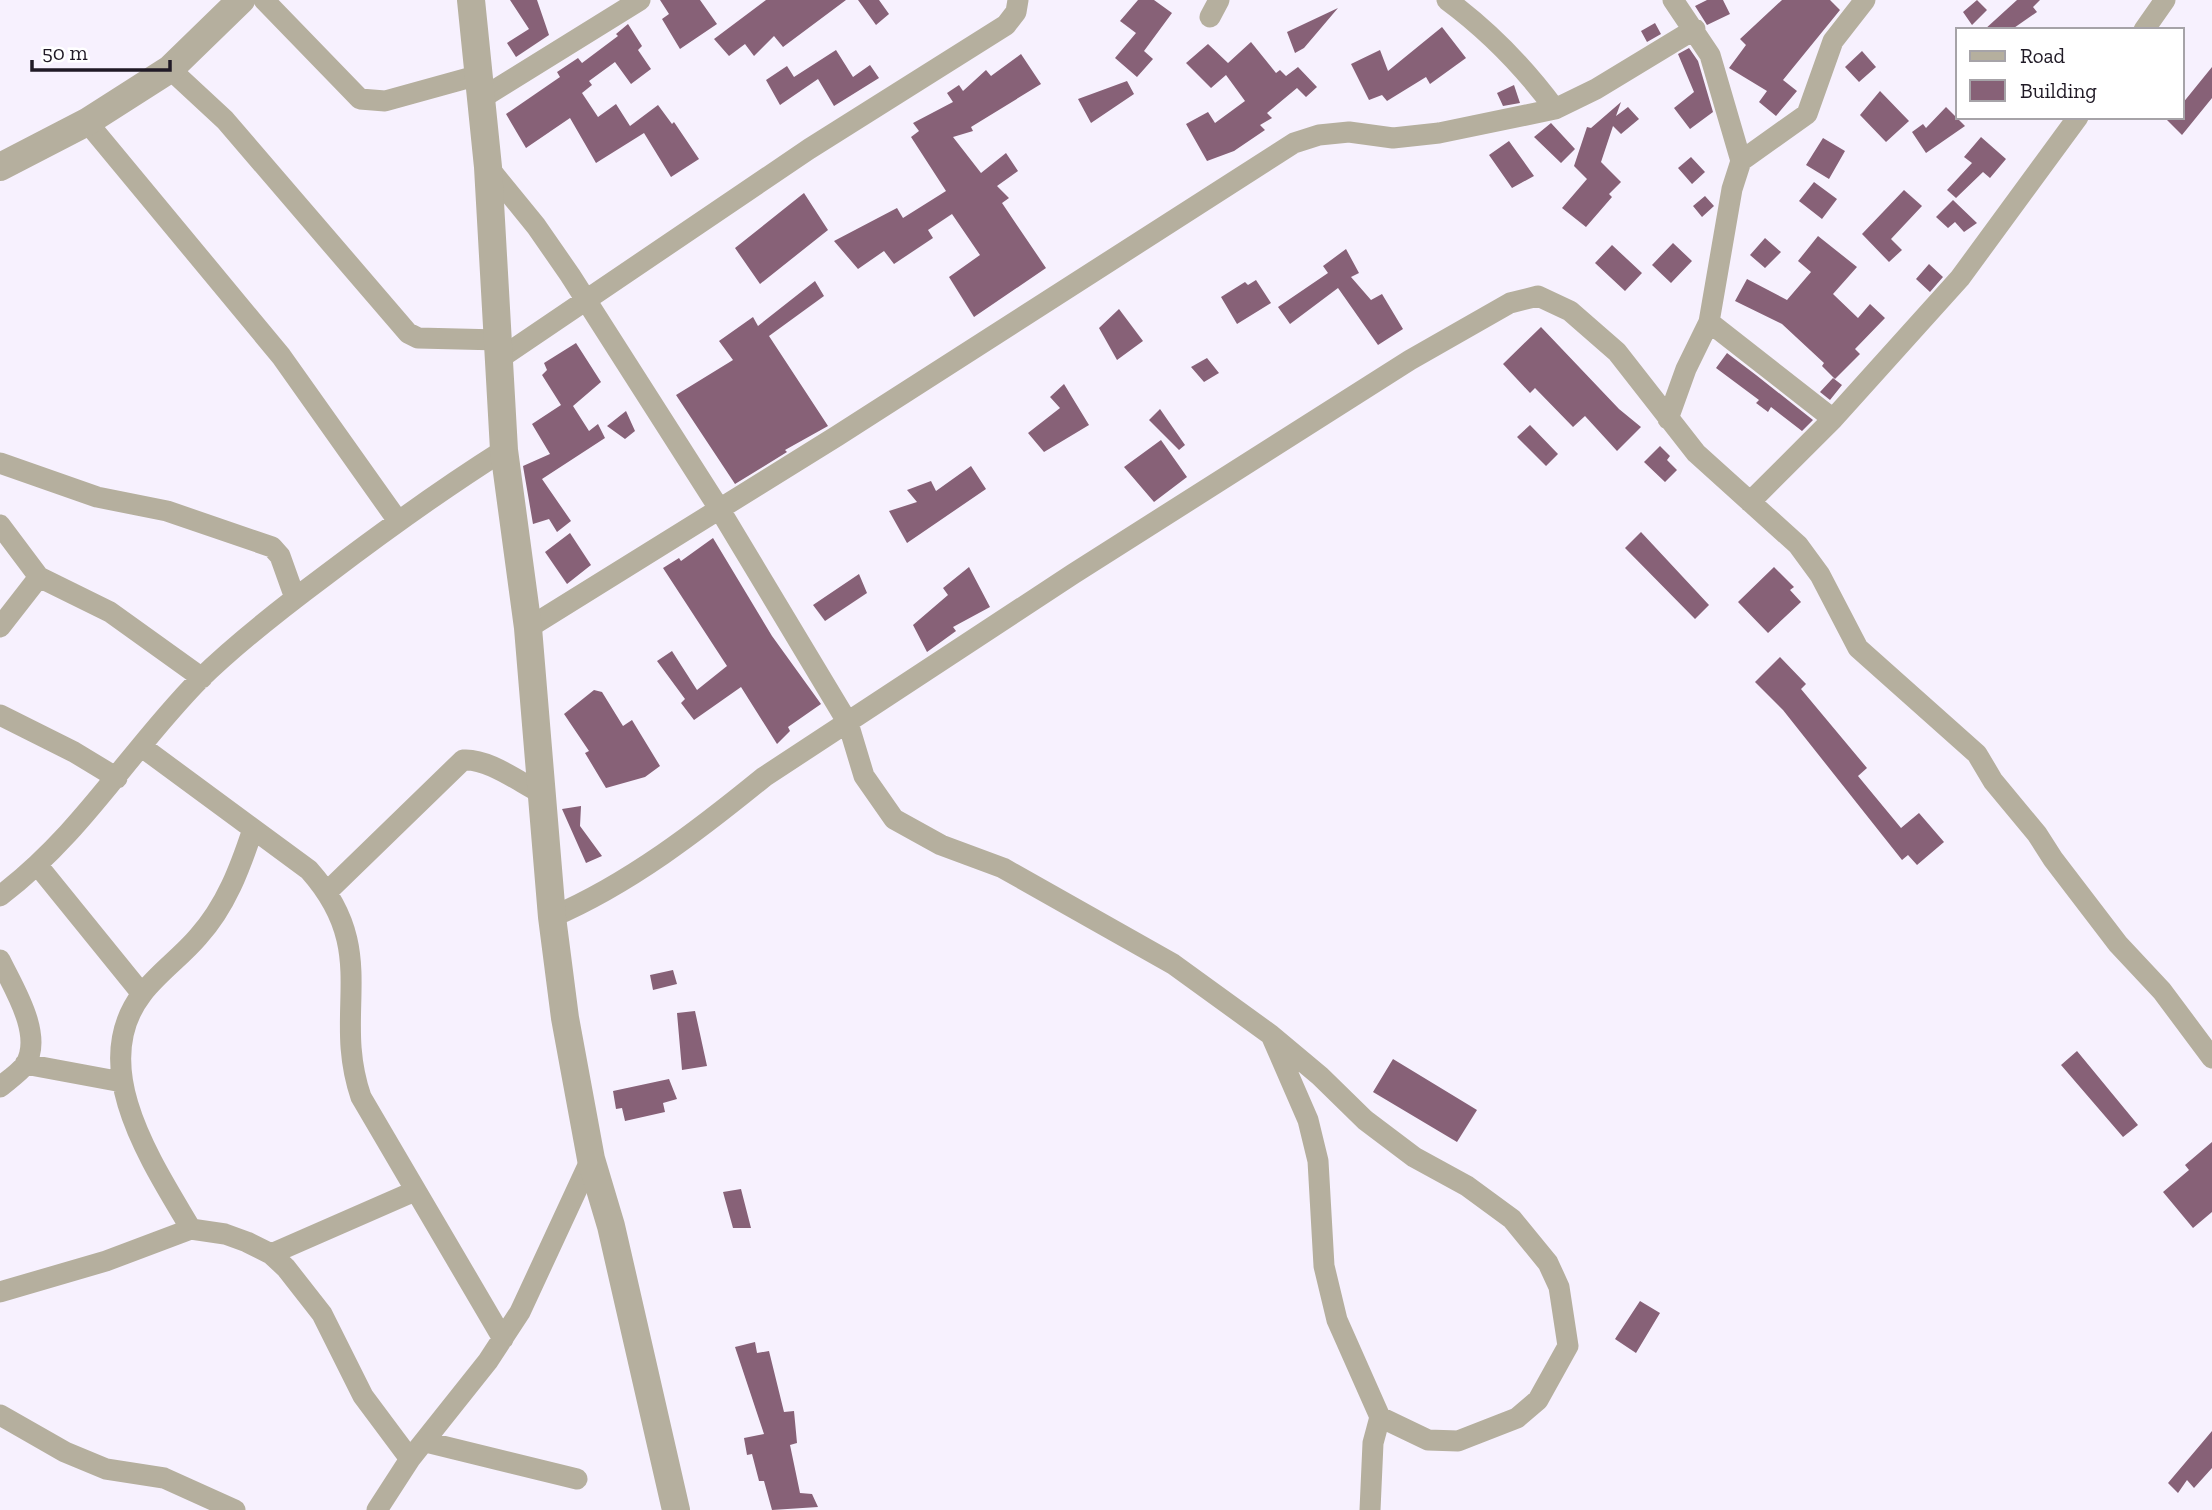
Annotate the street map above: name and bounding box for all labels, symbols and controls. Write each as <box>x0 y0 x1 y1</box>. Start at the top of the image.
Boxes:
scale bar <box>32 28 170 72</box>
legend <box>1956 28 2184 119</box>
text: 50 m <box>42 40 88 65</box>
text: Road <box>2020 43 2066 68</box>
text: Building <box>2020 78 2097 103</box>

